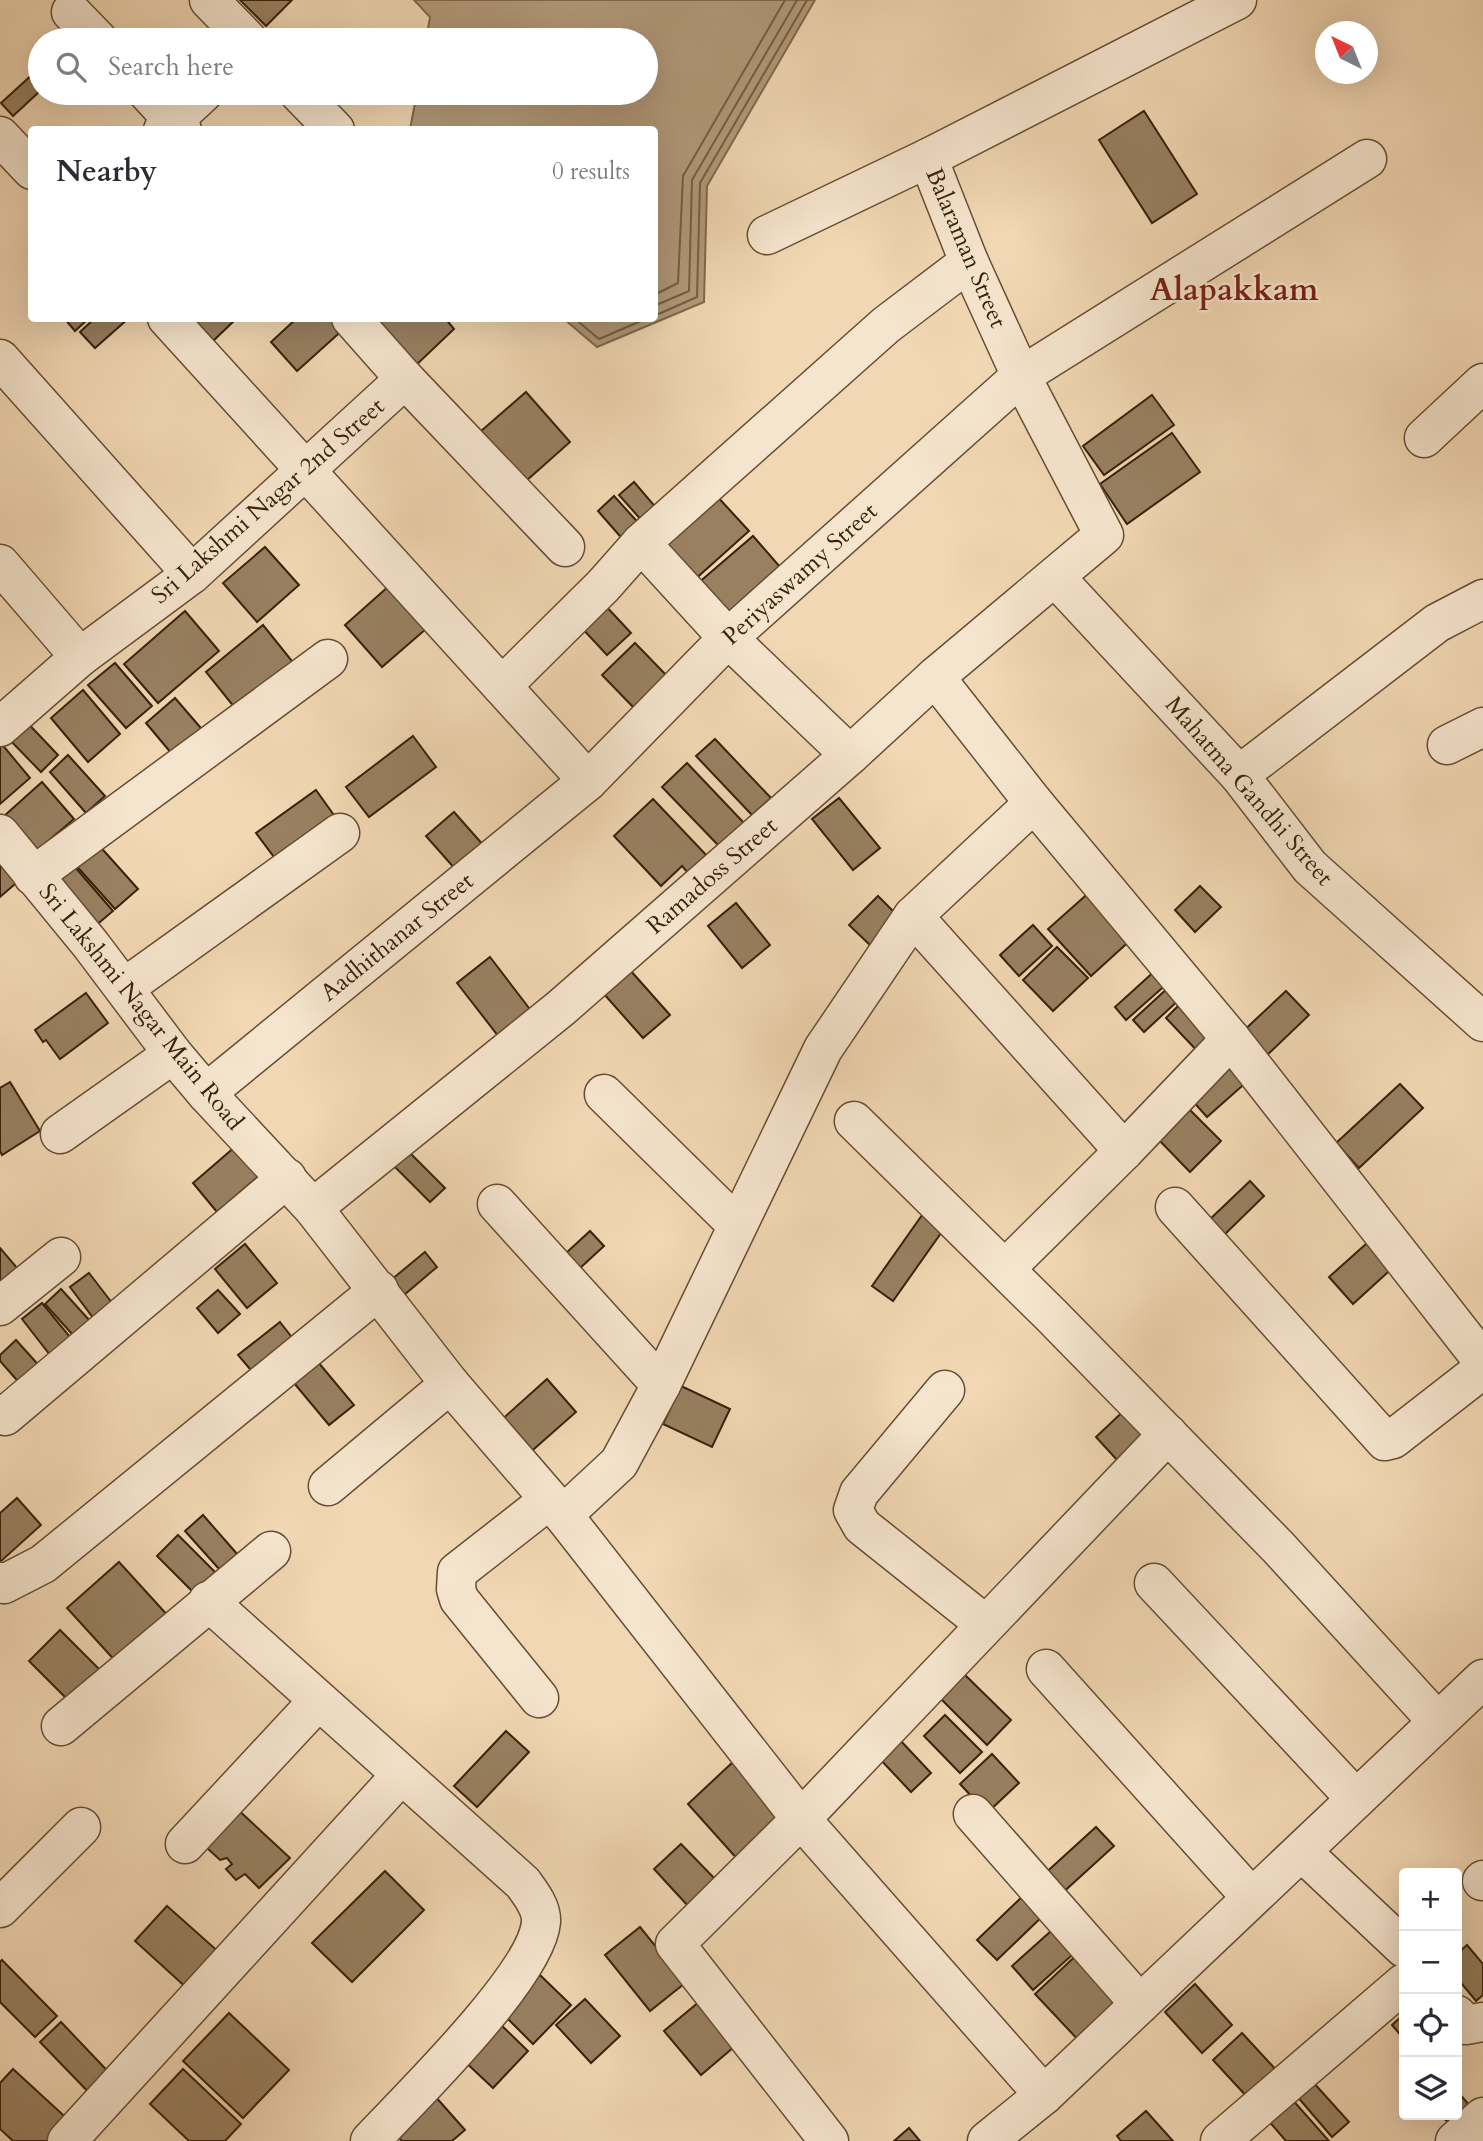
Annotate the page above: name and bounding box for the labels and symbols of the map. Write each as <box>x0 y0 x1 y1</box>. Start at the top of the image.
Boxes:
north arrow <box>1315 21 1378 84</box>
street label: Balaraman Street <box>917 163 1015 333</box>
district label: Alapakkam <box>1150 268 1319 312</box>
street label: Sri Lakshmi Nagar 2nd Street <box>144 390 392 612</box>
street label: Periyaswamy Street <box>715 495 885 653</box>
street label: Mahatma Gandhi Street <box>1157 689 1341 893</box>
street label: Ramadoss Street <box>639 810 785 942</box>
street label: Aadhithanar Street <box>313 865 481 1009</box>
street label: Sri Lakshmi Nagar Main Road <box>31 877 251 1138</box>

